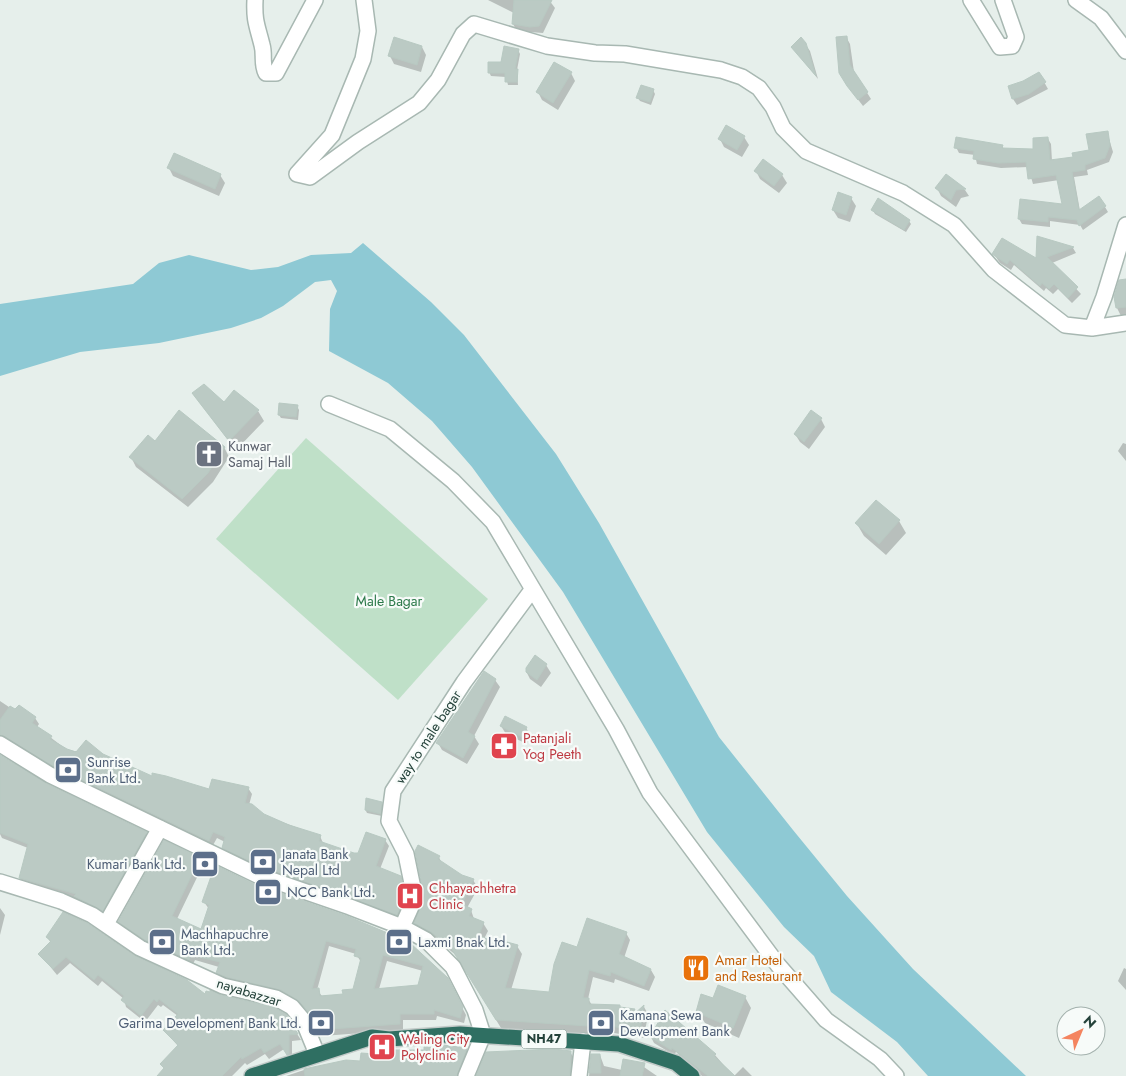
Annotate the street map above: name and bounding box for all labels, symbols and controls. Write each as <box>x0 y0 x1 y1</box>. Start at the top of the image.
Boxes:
place label: Kunwar Samaj Hall <box>228 436 291 472</box>
church icon: Kunwar Samaj Hall <box>194 439 224 469</box>
park label: Male Bagar <box>356 591 423 611</box>
street label: way to male bagar <box>390 686 466 788</box>
place label: Patanjali Yog Peeth <box>523 728 582 764</box>
pharmacy icon: Patanjali Yog Peeth <box>489 731 519 761</box>
place label: Sunrise Bank Ltd. <box>87 752 141 788</box>
bank icon: Sunrise Bank Ltd. <box>53 755 83 785</box>
place label: Janata Bank Nepal Ltd <box>280 844 349 880</box>
bank icon: Janata Bank Nepal Ltd <box>248 847 278 877</box>
bank icon: Kumari Bank Ltd. <box>190 849 220 879</box>
place label: Kumari Bank Ltd. <box>87 854 186 874</box>
bank icon: NCC Bank Ltd. <box>253 877 283 907</box>
place label: Chhayachhetra Clinic <box>429 878 516 914</box>
hospital icon: Chhayachhetra Clinic <box>395 881 425 911</box>
place label: NCC Bank Ltd. <box>287 882 375 902</box>
place label: Machhapuchre Bank Ltd. <box>181 924 268 960</box>
bank icon: Machhapuchre Bank Ltd. <box>147 927 177 957</box>
bank icon: Laxmi Bnak Ltd. <box>384 927 414 957</box>
place label: Laxmi Bnak Ltd. <box>418 932 510 952</box>
place label: Amar Hotel and Restaurant <box>715 950 802 986</box>
restaurant icon: Amar Hotel and Restaurant <box>681 953 711 983</box>
street label: nayabazzar <box>214 973 284 1011</box>
place label: Kamana Sewa Development Bank <box>620 1005 730 1041</box>
north arrow <box>1056 1006 1106 1056</box>
bank icon: Garima Development Bank Ltd. <box>306 1008 336 1038</box>
bank icon: Kamana Sewa Development Bank <box>586 1008 616 1038</box>
text: N <box>1079 1011 1101 1033</box>
place label: Garima Development Bank Ltd. <box>118 1013 302 1033</box>
place label: Waling City Polyclinic <box>401 1029 470 1065</box>
road number: NH47 <box>522 1030 566 1048</box>
hospital icon: Waling City Polyclinic <box>367 1032 397 1062</box>

